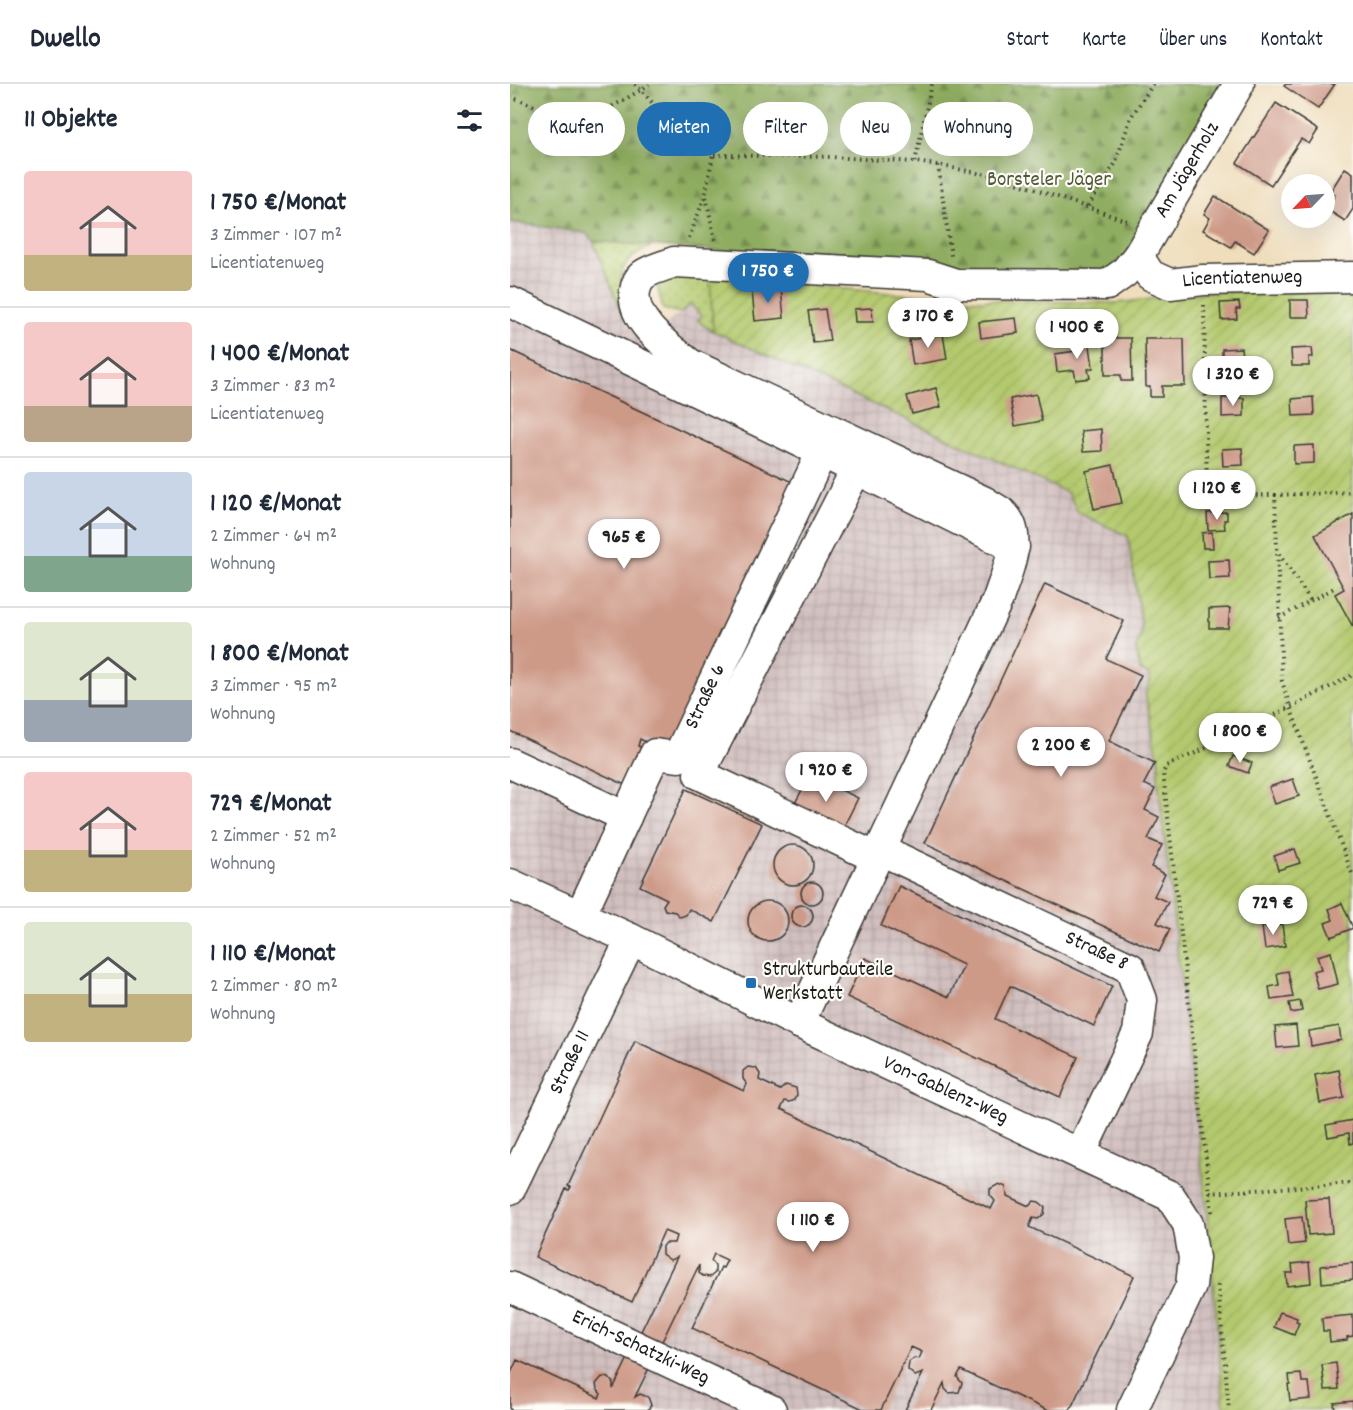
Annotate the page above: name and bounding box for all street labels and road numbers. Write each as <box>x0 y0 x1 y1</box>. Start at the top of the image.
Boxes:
street label: Am Jägerholz <box>1148 117 1228 224</box>
street label: Licentiatenweg <box>1181 263 1303 297</box>
street label: Straße 6 <box>678 659 735 735</box>
street label: Straße 8 <box>1059 924 1133 980</box>
street label: Straße 11 <box>543 1026 599 1100</box>
street label: Von-Gablenz-Weg <box>877 1049 1013 1133</box>
street label: Erich-Schatzki-Weg <box>566 1303 714 1394</box>

